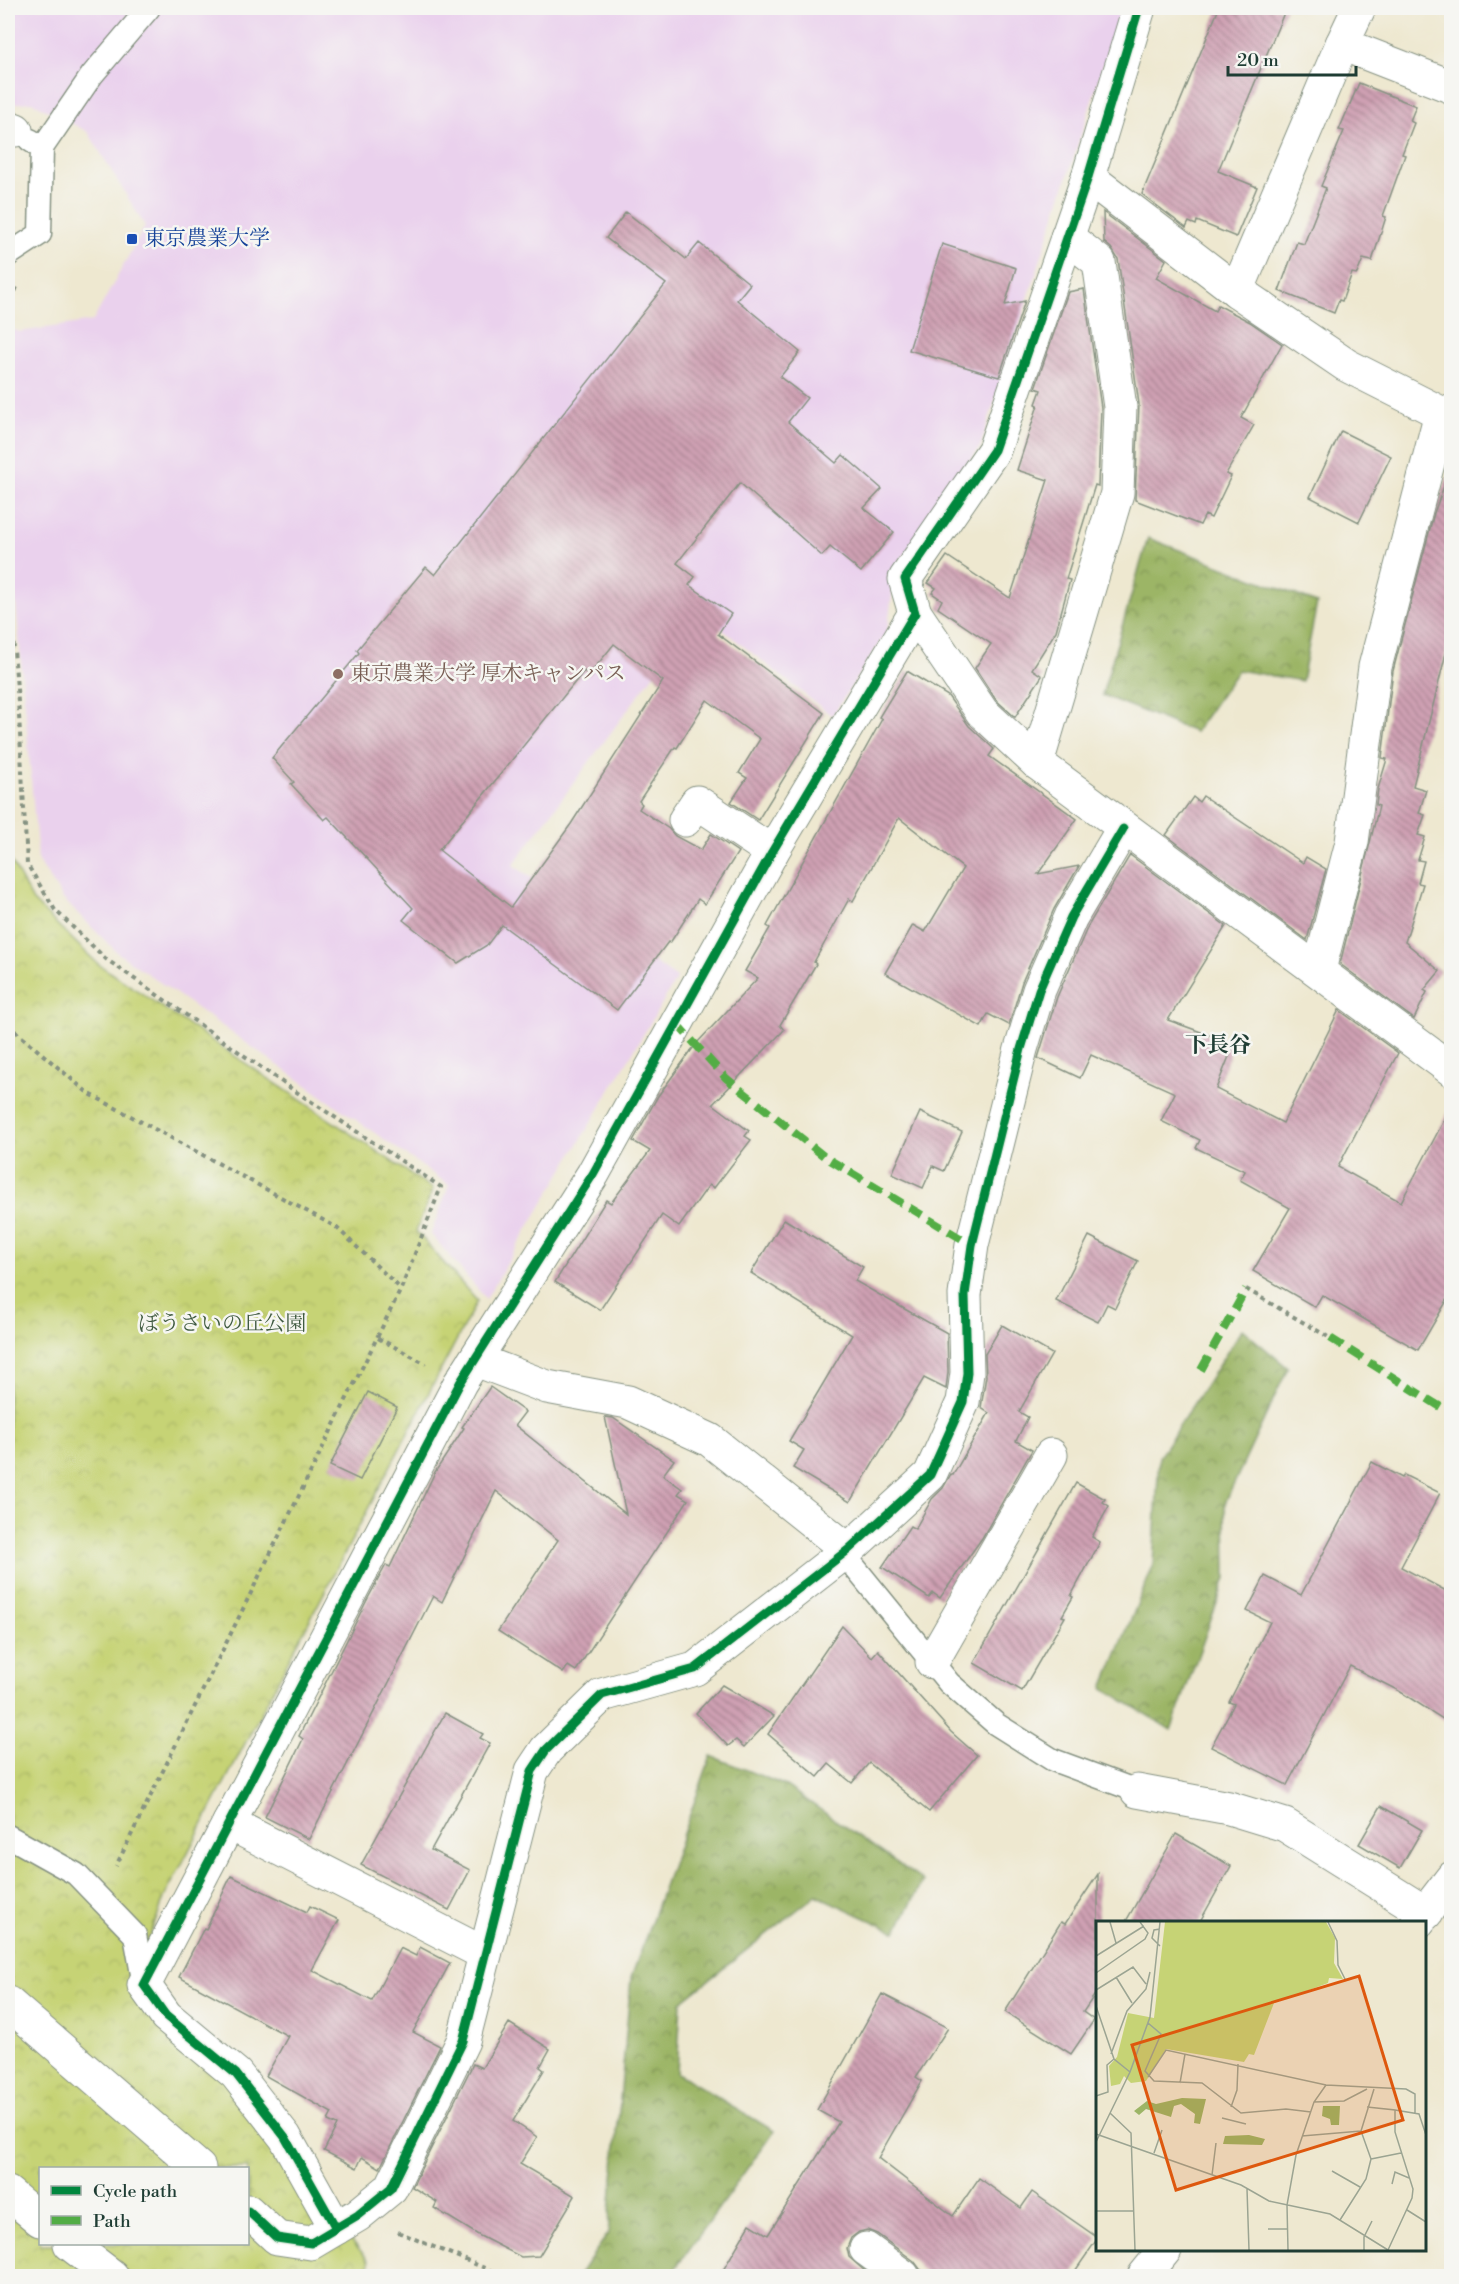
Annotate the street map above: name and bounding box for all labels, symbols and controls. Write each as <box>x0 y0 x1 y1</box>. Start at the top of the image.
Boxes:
scale bar <box>1228 39 1356 77</box>
text: 20 m <box>1237 49 1279 72</box>
place label: 東京農業大学 <box>144 226 270 252</box>
marker: 東京農業大学 <box>125 232 139 246</box>
place label: 東京農業大学 厚木キャンパス <box>350 661 626 687</box>
marker: 東京農業大学 厚木キャンパス <box>331 667 345 681</box>
district label: 下長谷 <box>1185 1032 1251 1059</box>
park label: ぼうさいの丘公園 <box>138 1311 306 1337</box>
inset map <box>1096 1921 1426 2251</box>
legend <box>39 2167 249 2245</box>
text: Cycle path <box>93 2180 177 2203</box>
text: Path <box>93 2210 131 2233</box>

